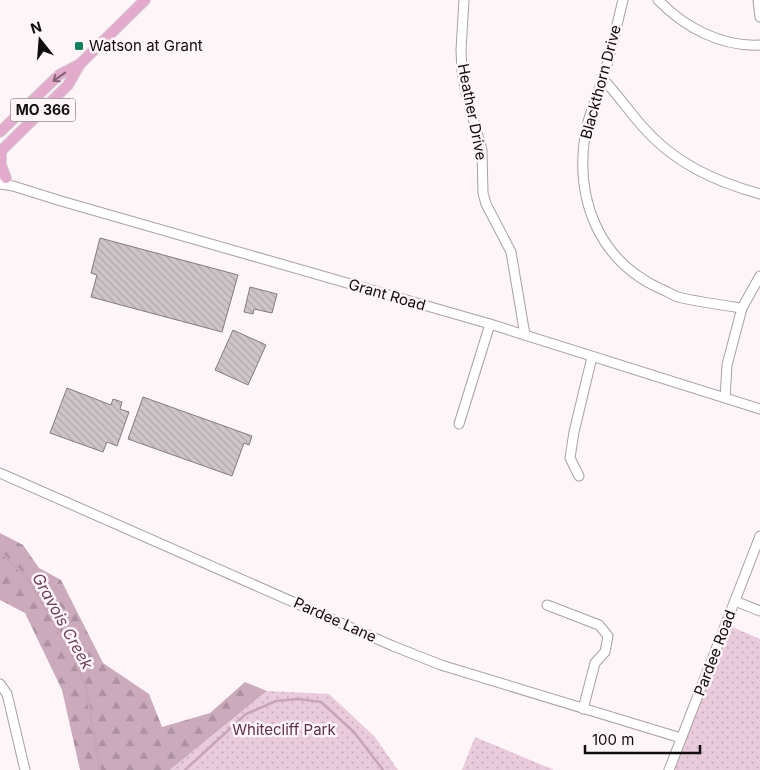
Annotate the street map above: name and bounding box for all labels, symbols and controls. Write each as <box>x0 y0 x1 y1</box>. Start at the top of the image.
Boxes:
north arrow <box>15 15 65 65</box>
text: N <box>28 17 44 37</box>
street label: Blackthorn Drive <box>576 23 625 141</box>
place label: Watson at Grant <box>89 36 203 55</box>
marker: Watson at Grant <box>73 40 85 52</box>
street label: Heather Drive <box>454 62 491 162</box>
one-way arrow <box>53 71 66 82</box>
road number: MO 366 <box>10 98 76 122</box>
street label: Grant Road <box>346 274 428 315</box>
water label: Gravois Creek <box>28 569 98 673</box>
street label: Pardee Lane <box>291 593 380 646</box>
street label: Pardee Road <box>689 607 740 698</box>
park label: Whitecliff Park <box>232 720 337 739</box>
scale bar <box>585 722 700 754</box>
text: 100 m <box>592 730 634 749</box>

